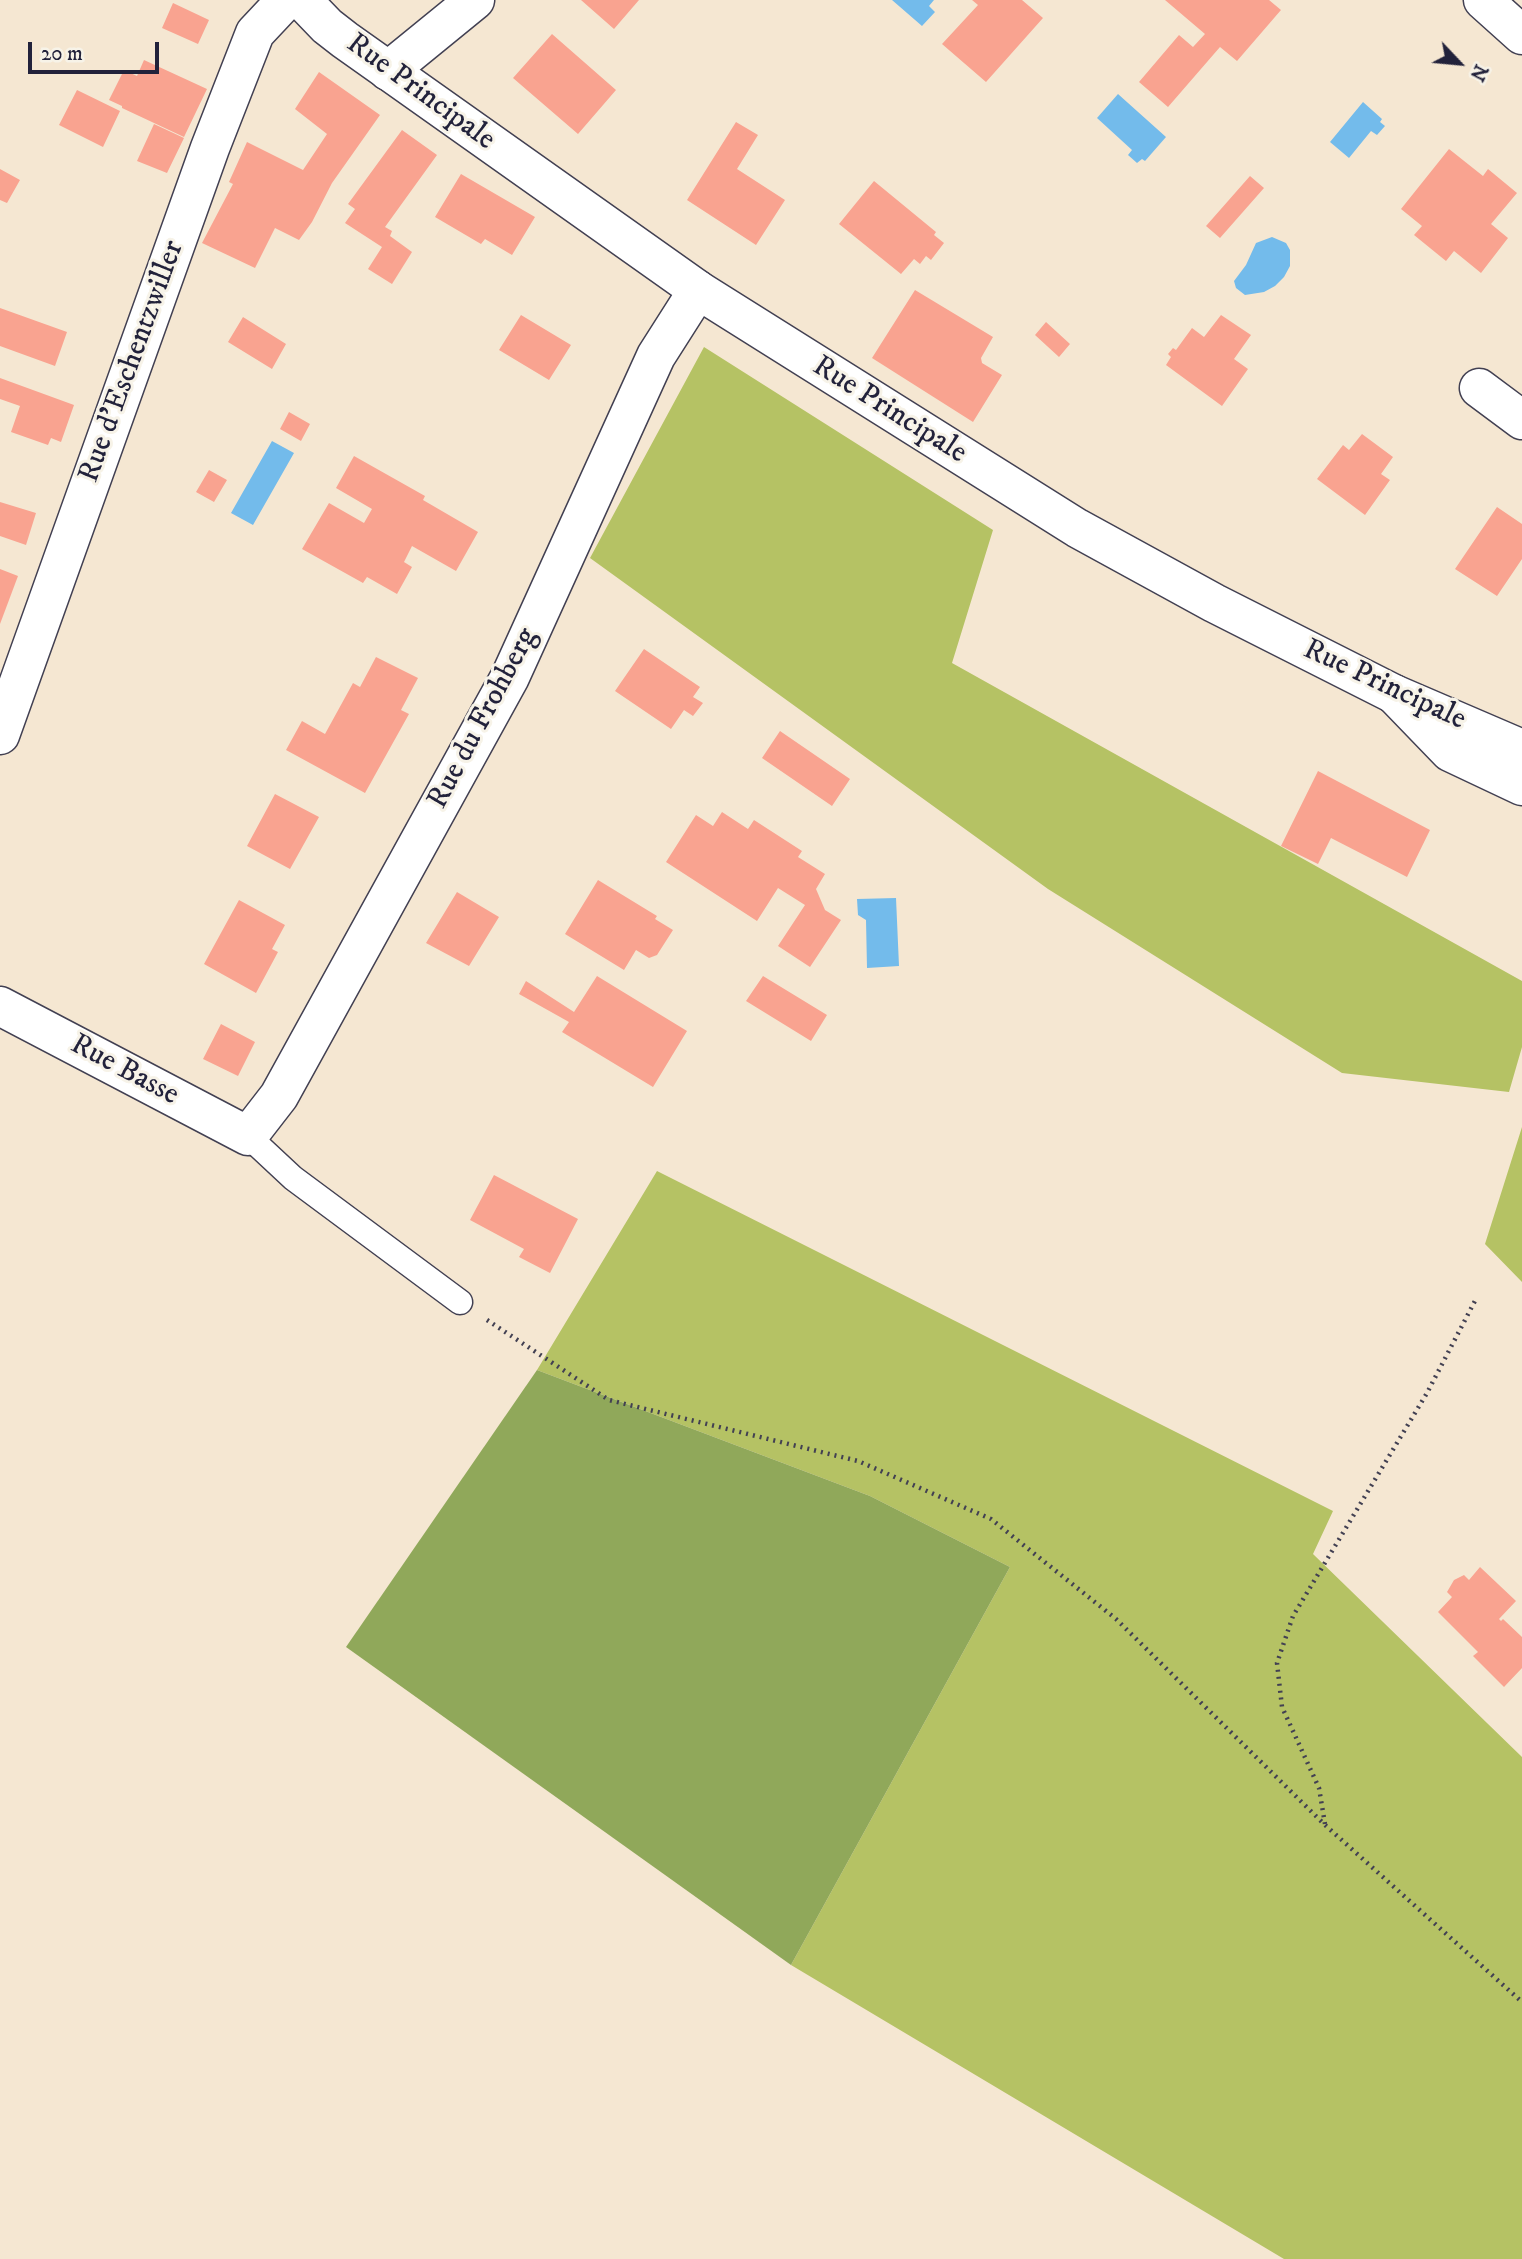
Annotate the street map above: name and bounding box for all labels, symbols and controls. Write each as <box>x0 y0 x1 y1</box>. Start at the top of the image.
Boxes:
street label: Rue Principale <box>339 27 501 159</box>
scale bar <box>32 28 163 72</box>
north arrow <box>1424 28 1494 98</box>
text: 20 m <box>41 41 83 67</box>
text: N <box>1465 60 1492 84</box>
street label: Rue d'Eschentzwiller <box>73 236 193 488</box>
street label: Rue Principale <box>805 349 973 473</box>
street label: Rue du Frohberg <box>421 622 547 816</box>
street label: Rue Principale <box>1297 633 1471 739</box>
street label: Rue Basse <box>64 1028 184 1114</box>

